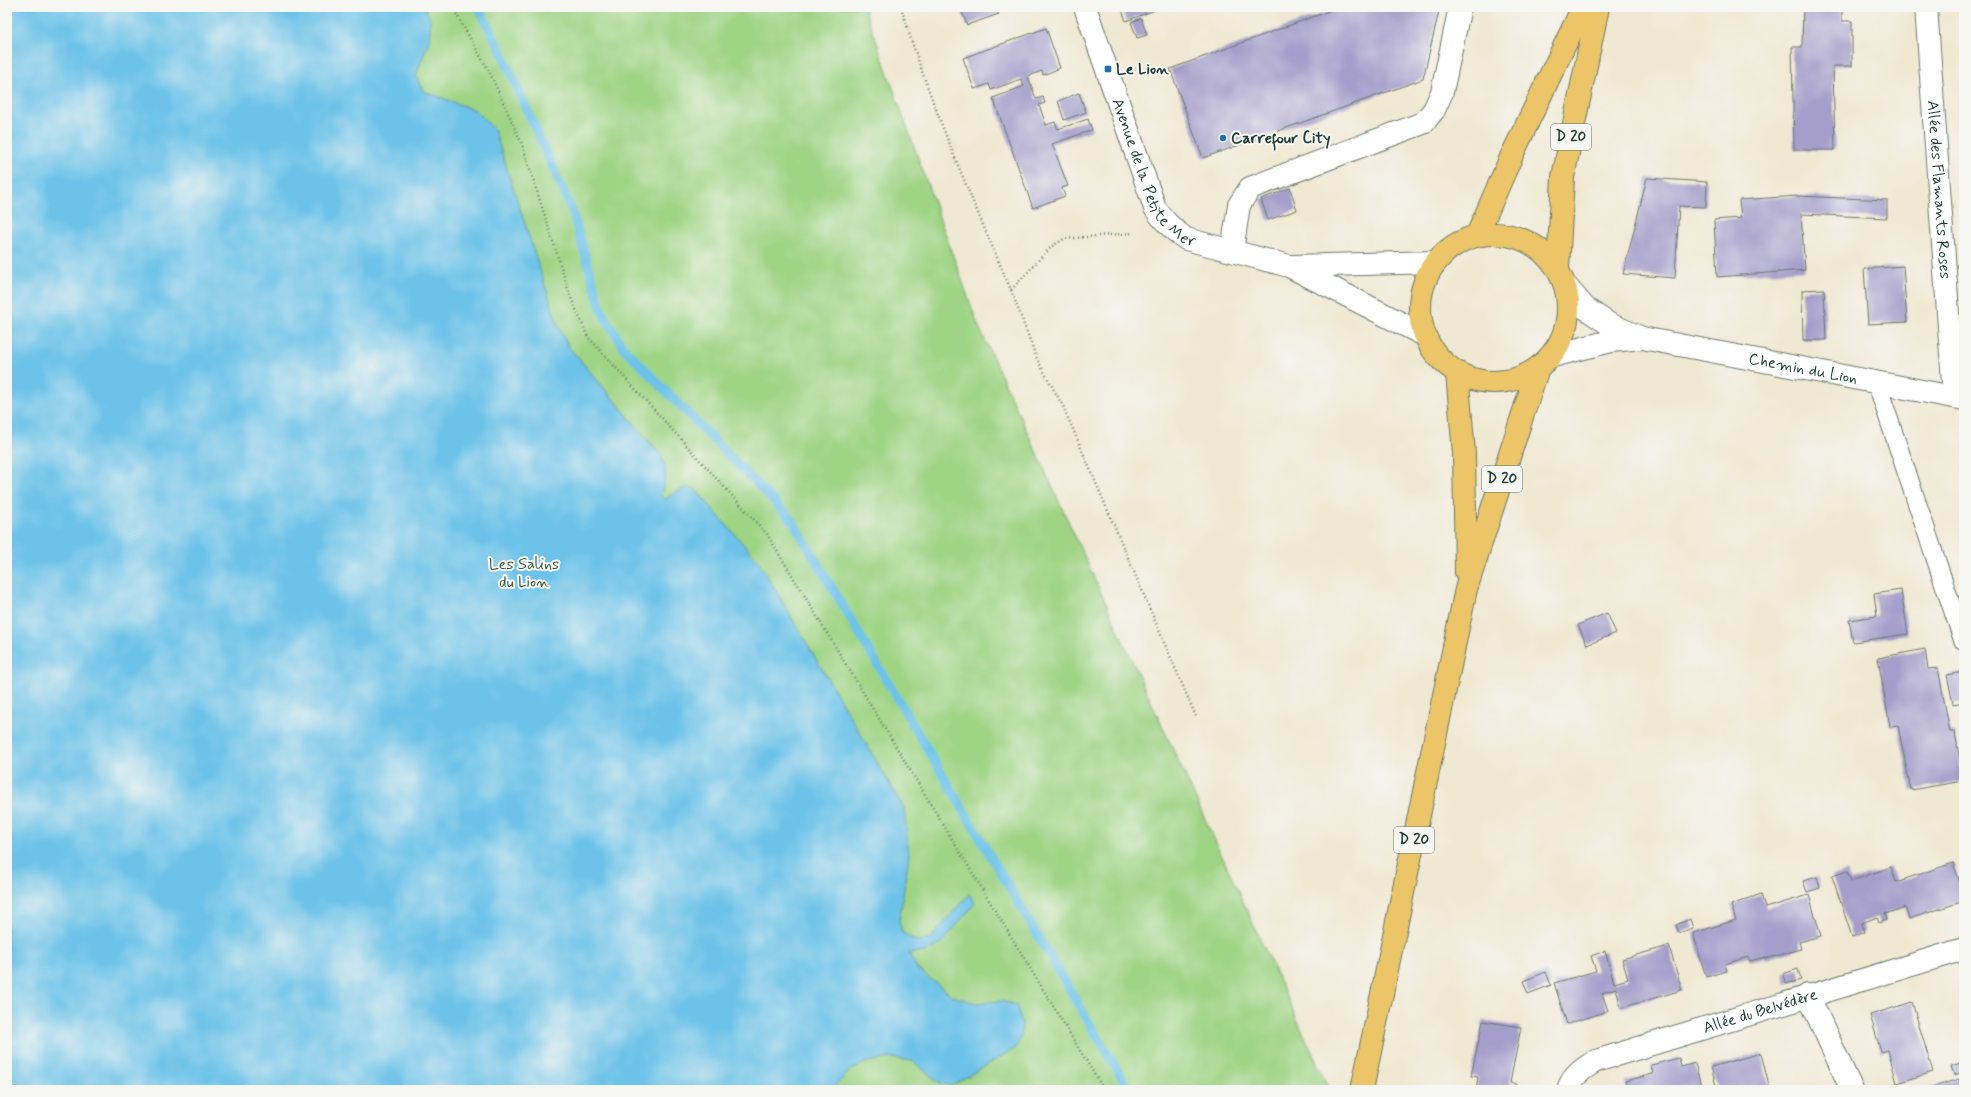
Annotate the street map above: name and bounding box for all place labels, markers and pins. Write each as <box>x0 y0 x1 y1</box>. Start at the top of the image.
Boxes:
place label: Le Lion <box>1116 59 1169 80</box>
marker: Le Lion <box>1103 64 1113 74</box>
place label: Carrefour City <box>1231 128 1331 151</box>
marker: Carrefour City <box>1218 133 1228 143</box>

